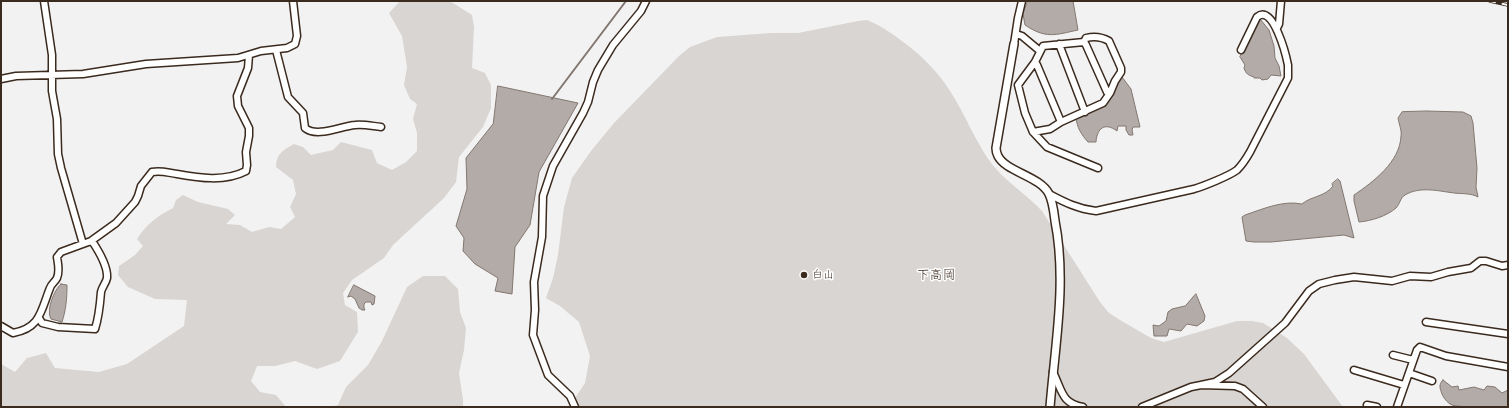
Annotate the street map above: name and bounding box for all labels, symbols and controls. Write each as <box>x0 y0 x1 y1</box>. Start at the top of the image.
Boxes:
district label: 下高岡 <box>917 267 955 283</box>
place label: 白山 <box>812 268 834 282</box>
marker: 白山 <box>799 270 809 280</box>

